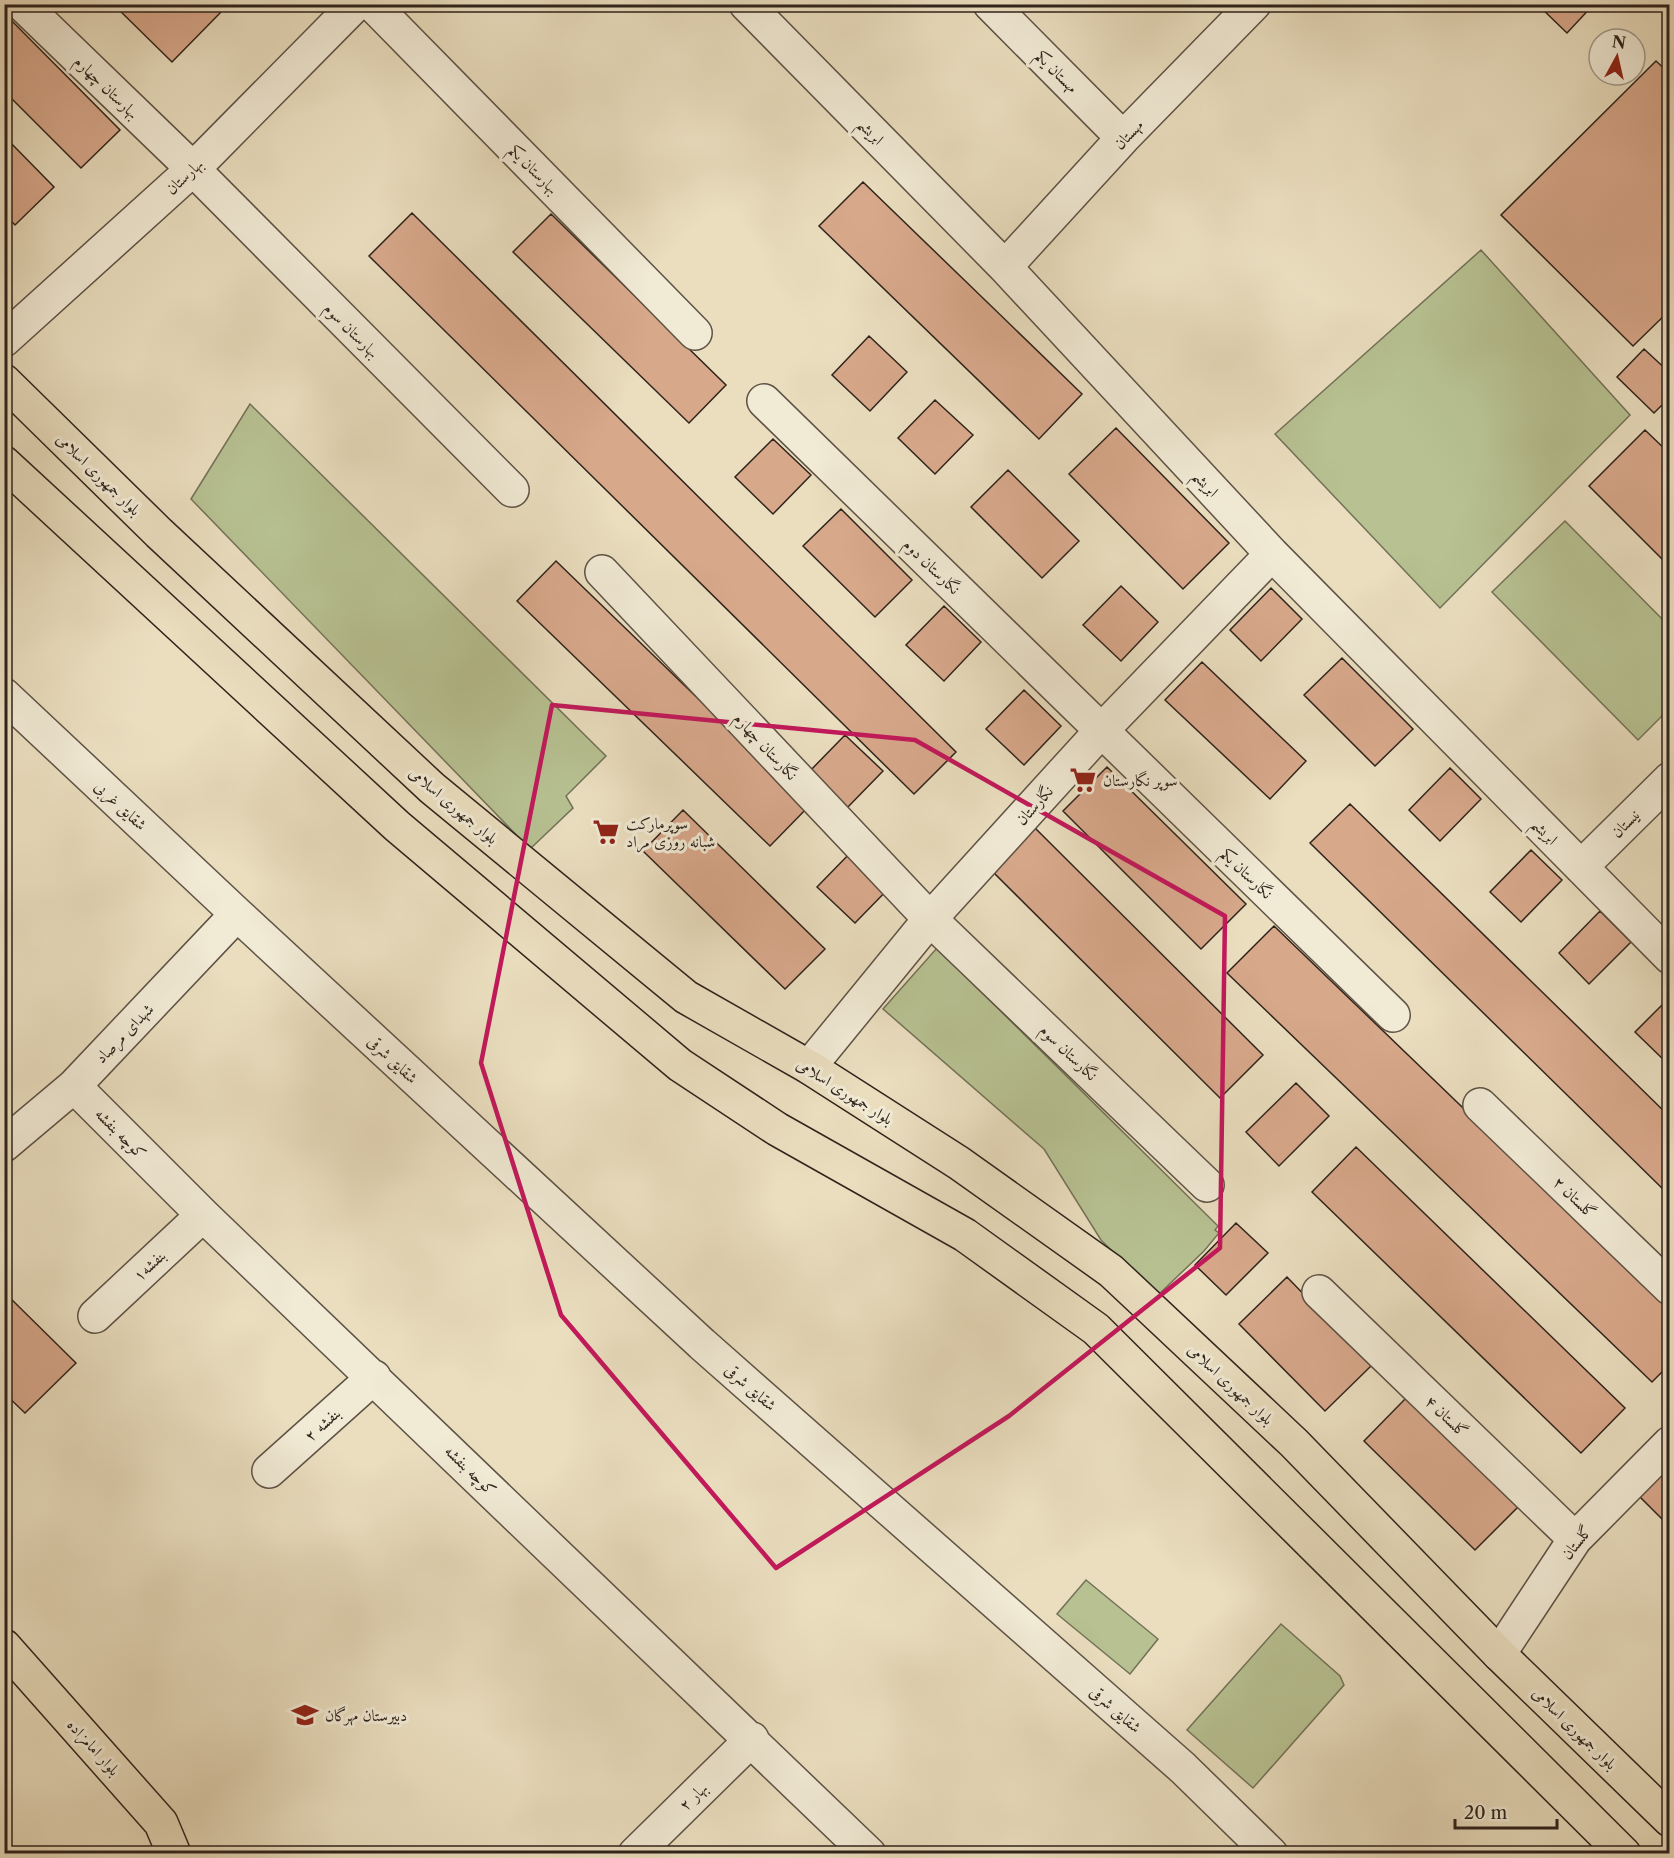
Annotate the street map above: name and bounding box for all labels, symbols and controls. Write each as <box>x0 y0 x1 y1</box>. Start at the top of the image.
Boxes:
north arrow <box>1587 27 1647 87</box>
text: N <box>1611 31 1627 53</box>
street label: مهستان یکم <box>1027 45 1083 101</box>
street label: بهارستان چهارم <box>67 51 144 126</box>
street label: ابریشم <box>849 113 889 153</box>
street label: مهستان <box>1109 115 1148 154</box>
street label: بهارستان یکم <box>501 140 563 202</box>
street label: بهارستان <box>161 154 208 199</box>
street label: بهارستان سوم <box>316 298 384 366</box>
street label: بلوار جمهوری اسلامی <box>52 429 146 520</box>
street label: ابریشم <box>1183 465 1223 505</box>
street label: نگارستان دوم <box>896 534 965 602</box>
street label: نگارستان چهارم <box>726 708 802 787</box>
street label: بلوار جمهوری اسلامی <box>405 762 503 849</box>
supermarket icon: سوپر نگارستان <box>1068 765 1098 795</box>
place label: سوپر نگارستان <box>1103 770 1178 791</box>
street label: شقایق غربی <box>89 776 151 836</box>
street label: نگارستان <box>1011 781 1057 829</box>
street label: نیستان <box>1606 804 1644 842</box>
place label: سوپرمارکت شبانه روزی مراد <box>626 813 715 853</box>
street label: ابریشم <box>1523 813 1563 853</box>
supermarket icon: سوپرمارکت شبانه روزی مراد <box>591 817 621 847</box>
street label: نگارستان یکم <box>1212 843 1277 907</box>
street label: شهدای مرصاد <box>91 999 159 1068</box>
street label: نگارستان سوم <box>1032 1020 1102 1088</box>
street label: شقایق شرقی <box>363 1031 422 1088</box>
street label: بلوار جمهوری اسلامی <box>793 1053 897 1129</box>
street label: کوچه بنفشه <box>90 1103 151 1164</box>
street label: گلستان ۲ <box>1549 1172 1601 1222</box>
street label: بنفشه۱ <box>129 1245 170 1286</box>
street label: بلوار جمهوری اسلامی <box>1183 1339 1278 1430</box>
street label: شقایق شرقی <box>721 1359 781 1416</box>
street label: گلستان ۴ <box>1421 1391 1473 1441</box>
street label: بنفشه ۲ <box>300 1403 345 1446</box>
street label: کوچه بنفشه <box>440 1441 501 1501</box>
street label: گلستان <box>1556 1521 1596 1563</box>
street label: شقایق شرقی <box>1086 1681 1146 1738</box>
street label: بلوار جمهوری اسلامی <box>1528 1683 1622 1774</box>
school or university icon: دبیرستان مهرگان <box>290 1700 320 1730</box>
place label: دبیرستان مهرگان <box>325 1705 407 1726</box>
street label: بلوار امامزاده <box>62 1715 125 1781</box>
street label: بهار ۲ <box>674 1778 712 1815</box>
scale bar <box>1455 1792 1557 1830</box>
text: 20 m <box>1464 1802 1508 1824</box>

